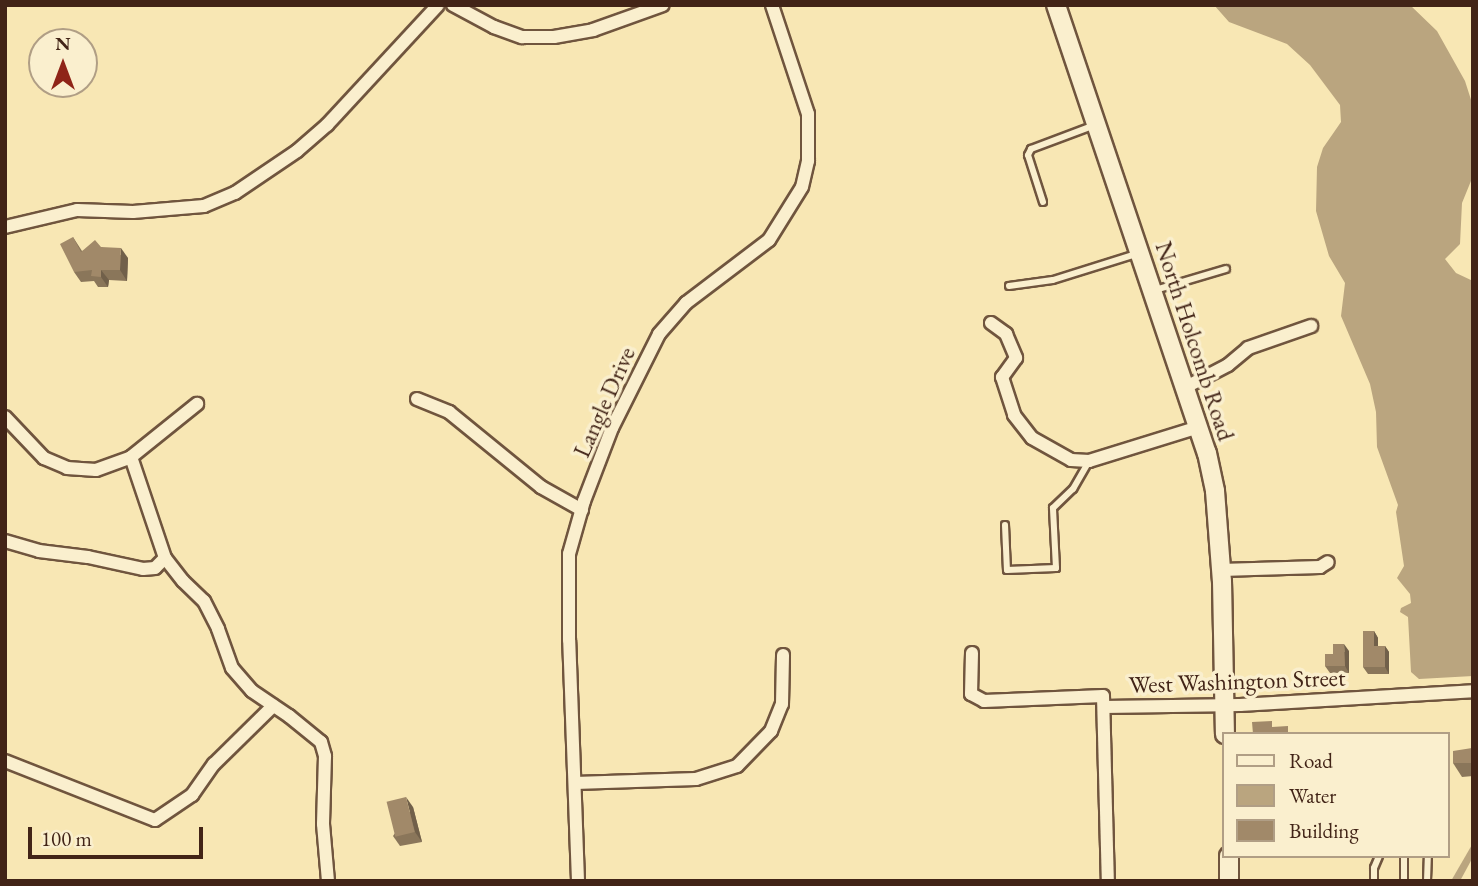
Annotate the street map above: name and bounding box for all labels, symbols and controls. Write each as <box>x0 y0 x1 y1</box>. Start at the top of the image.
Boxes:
north arrow <box>28 28 98 98</box>
text: N <box>55 31 71 56</box>
street label: North Holcomb Road <box>1149 238 1241 444</box>
street label: Langle Drive <box>567 342 641 462</box>
street label: West Washington Street <box>1128 663 1346 699</box>
legend <box>1222 732 1450 858</box>
text: Road <box>1289 747 1333 774</box>
text: Water <box>1289 782 1336 809</box>
scale bar <box>32 812 206 856</box>
text: Building <box>1289 817 1359 844</box>
text: 100 m <box>41 825 92 852</box>

